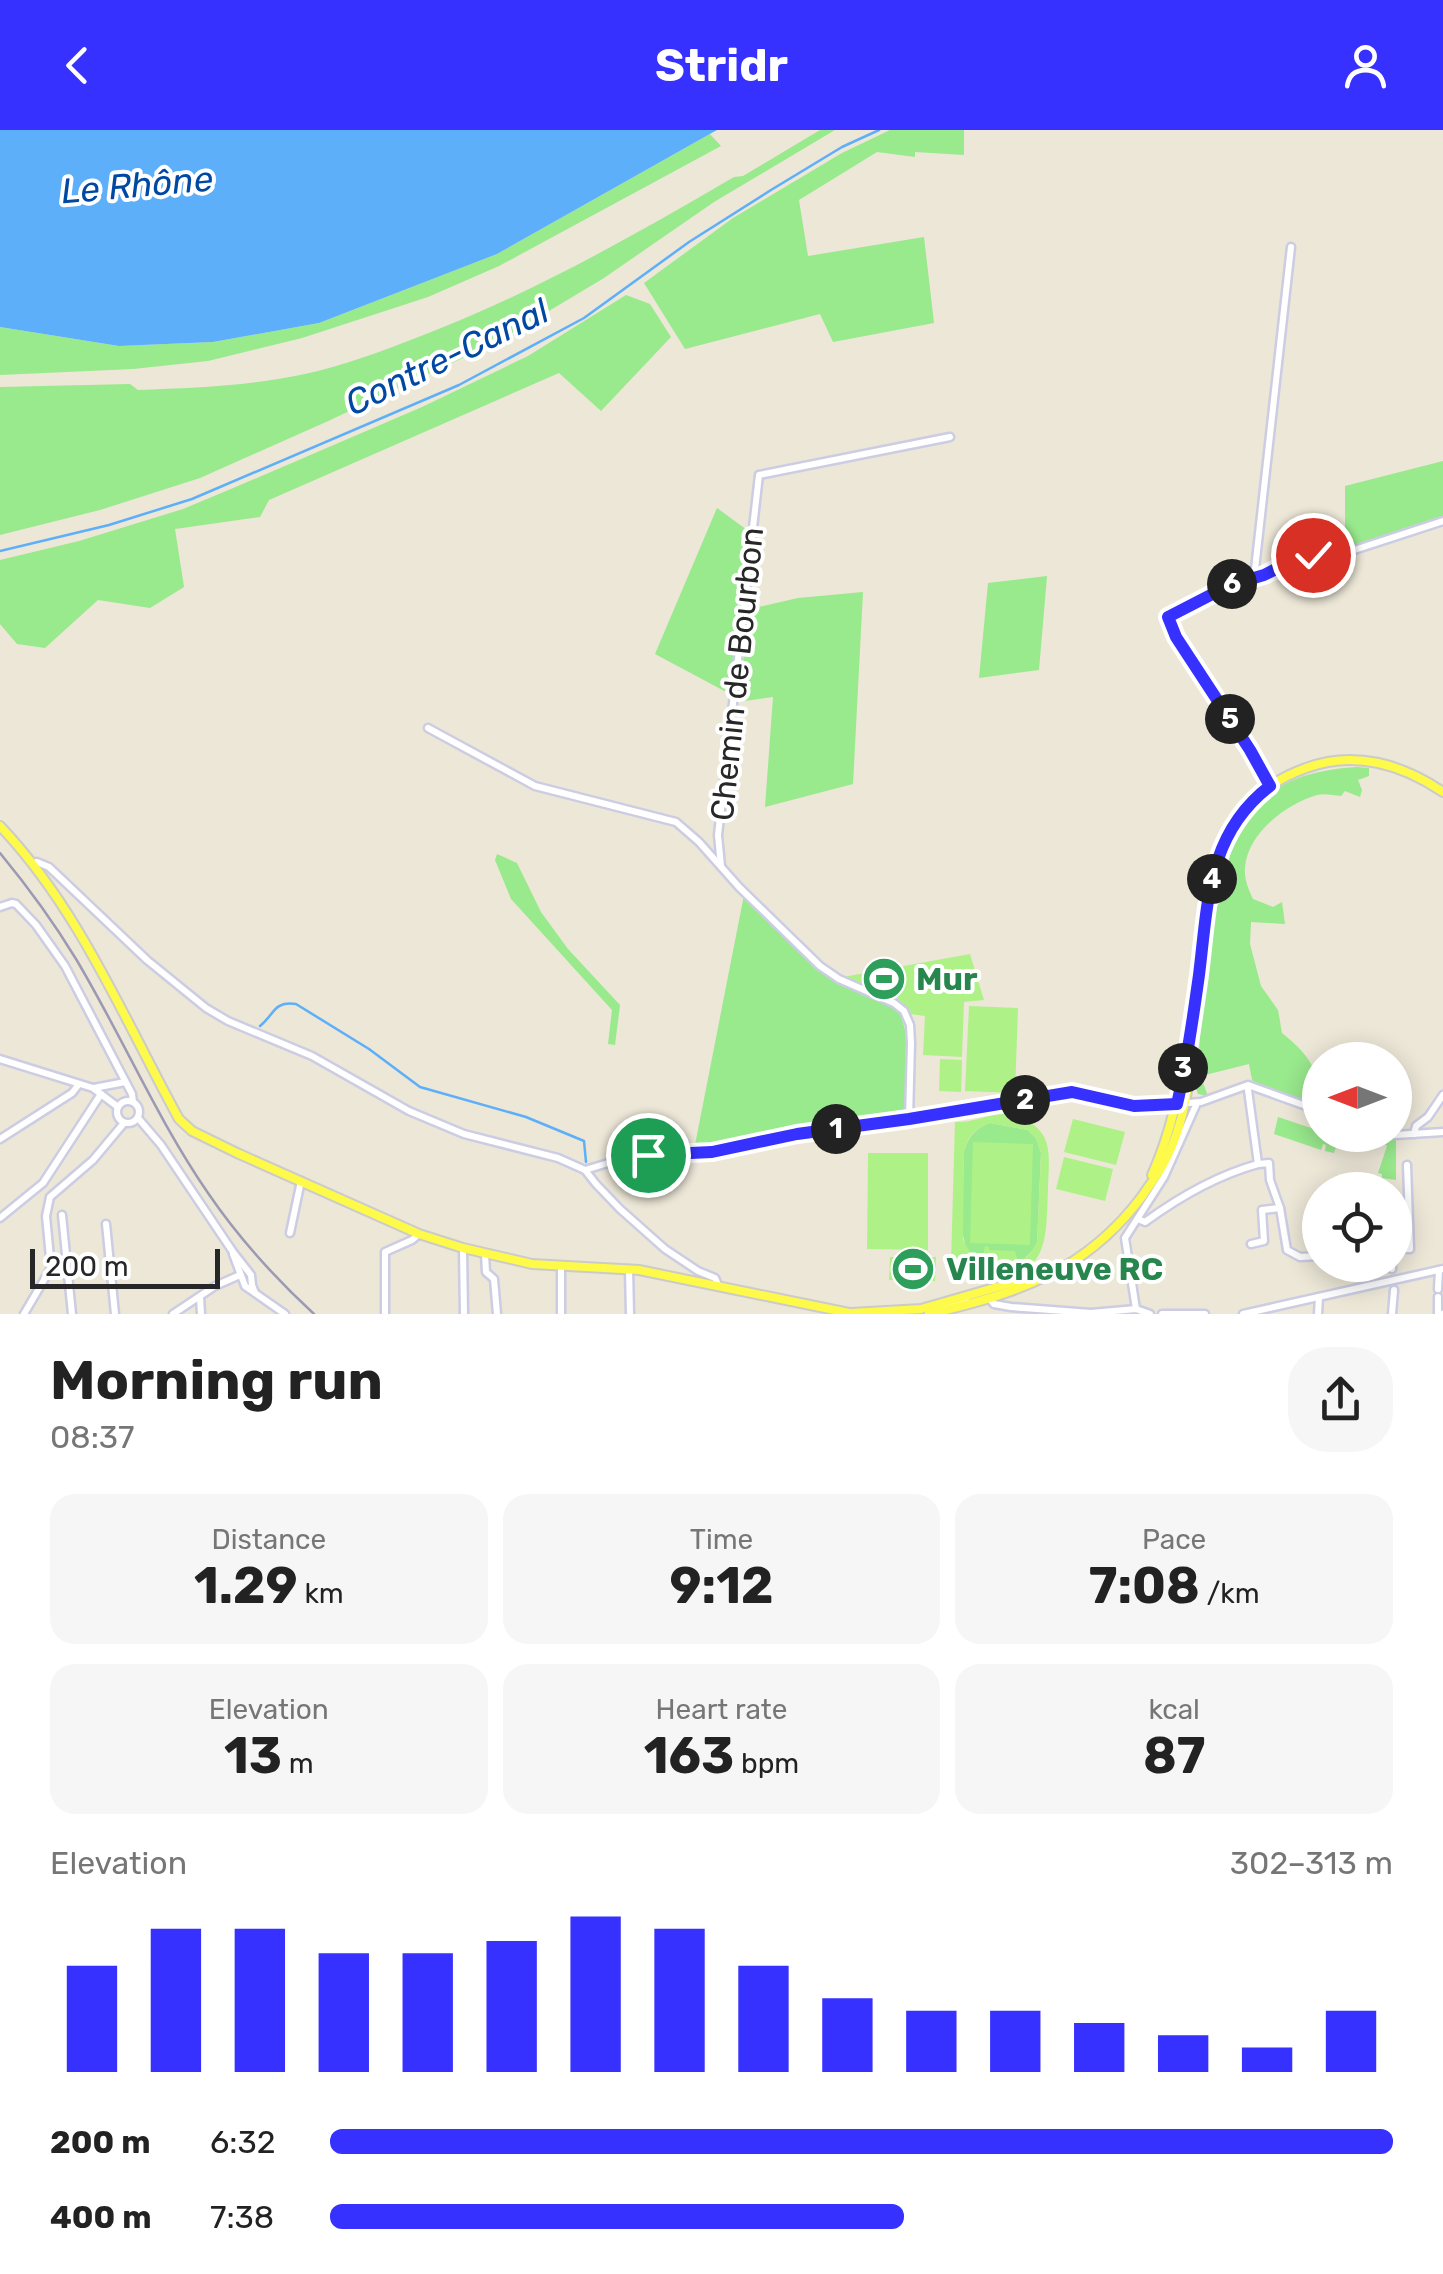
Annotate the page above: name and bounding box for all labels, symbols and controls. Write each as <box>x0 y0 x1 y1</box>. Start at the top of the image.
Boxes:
icon: back <box>50 38 105 93</box>
icon: person <box>1338 38 1393 93</box>
text: Stridr <box>655 39 788 92</box>
water label: Le Rhône <box>59 157 215 213</box>
water label: Contre-Canal <box>338 289 556 424</box>
pin <box>1271 513 1356 598</box>
street label: Chemin de Bourbon <box>703 525 771 823</box>
icon: check <box>1286 528 1341 583</box>
pin: 6 <box>1207 559 1257 609</box>
text: 6 <box>1223 567 1241 600</box>
pin: 5 <box>1205 694 1255 744</box>
text: 5 <box>1221 702 1239 735</box>
pin: 4 <box>1187 854 1237 904</box>
text: 4 <box>1202 862 1222 895</box>
sports icon: Mur <box>861 956 907 1002</box>
place label: Mur <box>916 960 978 998</box>
north arrow <box>1302 1042 1412 1152</box>
map controls <box>1302 1042 1412 1282</box>
pin: 3 <box>1158 1043 1208 1093</box>
text: 3 <box>1174 1051 1192 1084</box>
pin: 2 <box>1000 1075 1050 1125</box>
text: 2 <box>1016 1083 1034 1116</box>
pin: 1 <box>811 1104 861 1154</box>
text: 1 <box>829 1112 843 1145</box>
pin <box>606 1113 691 1198</box>
icon: arrive <box>621 1128 676 1183</box>
button: locate <box>1302 1172 1412 1282</box>
scale bar <box>30 1244 220 1288</box>
sports icon: Villeneuve RC <box>890 1246 936 1292</box>
text: 200 m <box>45 1250 129 1283</box>
place label: Villeneuve RC <box>946 1250 1163 1288</box>
button: share <box>1288 1347 1393 1452</box>
text: Morning run <box>50 1348 383 1413</box>
text: 08:37 <box>50 1418 135 1456</box>
text: Distance <box>211 1523 326 1556</box>
text: Time <box>690 1523 753 1556</box>
text: Pace <box>1142 1523 1206 1556</box>
text: 1.29 <box>194 1556 298 1616</box>
text: 9:12 <box>669 1556 773 1616</box>
text: 7:08 <box>1089 1556 1200 1616</box>
text: km <box>298 1577 344 1610</box>
text: /km <box>1200 1577 1260 1610</box>
text: Elevation <box>209 1693 329 1726</box>
text: Heart rate <box>656 1693 787 1726</box>
text: kcal <box>1148 1693 1200 1726</box>
text: 13 <box>224 1726 282 1786</box>
text: 163 <box>644 1726 734 1786</box>
text: 87 <box>1143 1726 1205 1786</box>
text: m <box>282 1747 314 1780</box>
text: bpm <box>734 1747 799 1780</box>
text: Elevation <box>50 1844 187 1882</box>
text: 302–313 m <box>1230 1844 1393 1882</box>
text: 200 m <box>50 2123 150 2161</box>
text: 6:32 <box>210 2123 276 2161</box>
text: 400 m <box>50 2198 152 2236</box>
text: 7:38 <box>210 2198 274 2236</box>

